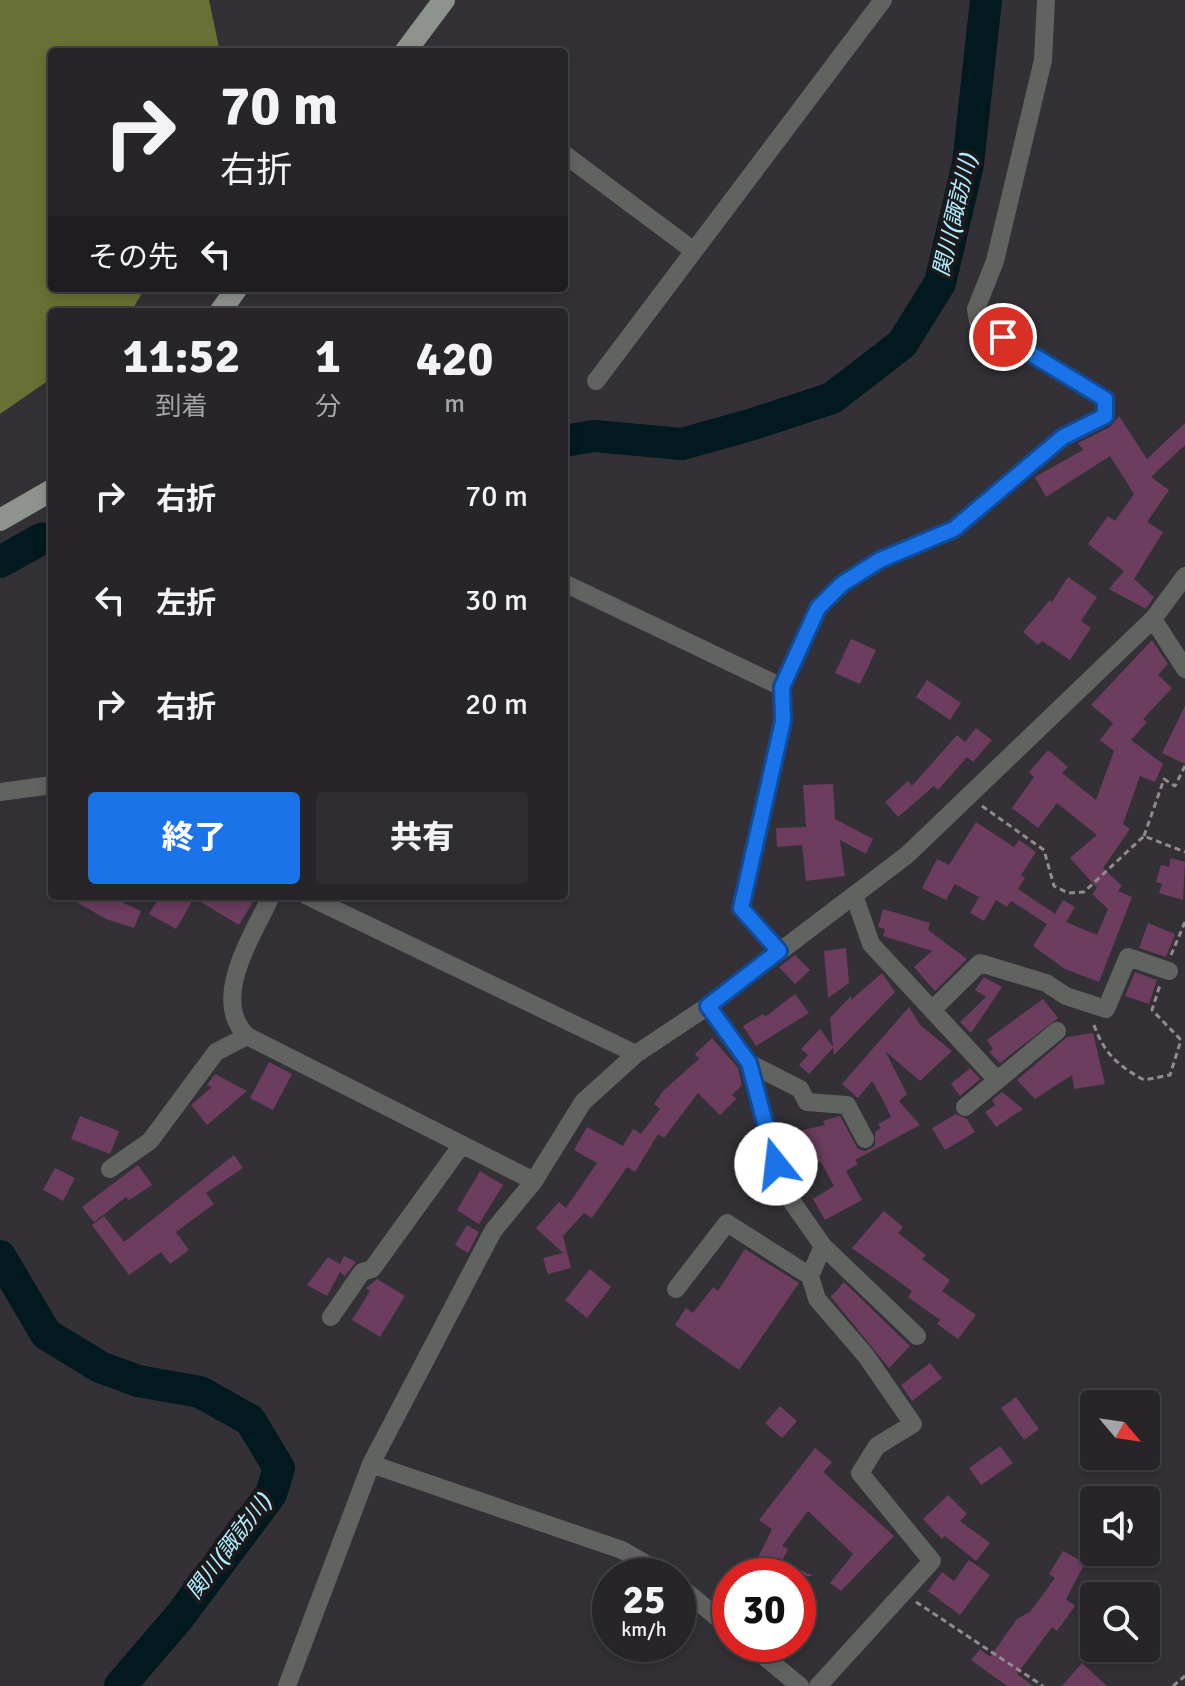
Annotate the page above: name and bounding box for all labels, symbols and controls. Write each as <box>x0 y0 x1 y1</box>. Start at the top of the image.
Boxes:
text: 70 m <box>220 71 338 140</box>
icon: right <box>88 80 192 184</box>
text: 右折 <box>220 148 292 193</box>
water label: 関川(諏訪川) <box>927 151 982 279</box>
icon: left <box>194 232 238 276</box>
text: その先 <box>88 239 178 276</box>
pin <box>969 303 1037 371</box>
icon: arrive <box>981 315 1025 359</box>
text: 11:52 <box>123 327 240 386</box>
text: 1 <box>315 327 341 386</box>
text: 420 <box>416 330 493 389</box>
text: m <box>444 388 465 420</box>
text: 到着 <box>156 391 208 423</box>
text: 分 <box>315 391 341 423</box>
icon: right <box>88 474 132 518</box>
text: 70 m <box>465 478 528 515</box>
text: 右折 <box>156 481 216 518</box>
icon: left <box>88 578 132 622</box>
text: 30 m <box>465 582 528 619</box>
text: 左折 <box>156 585 216 622</box>
icon: right <box>88 682 132 726</box>
text: 20 m <box>465 686 528 723</box>
text: 右折 <box>156 689 216 726</box>
button: 終了 <box>88 792 300 884</box>
button: 共有 <box>316 792 528 884</box>
position arrow <box>734 1122 818 1206</box>
north arrow <box>1080 1390 1160 1470</box>
map controls <box>1080 1390 1160 1662</box>
button: sound <box>1080 1486 1160 1566</box>
water label: 関川(諏訪川) <box>180 1488 277 1604</box>
speed limit sign: 30 <box>712 1558 816 1662</box>
text: 25 <box>622 1575 666 1625</box>
button: search <box>1080 1582 1160 1662</box>
text: km/h <box>621 1617 667 1642</box>

